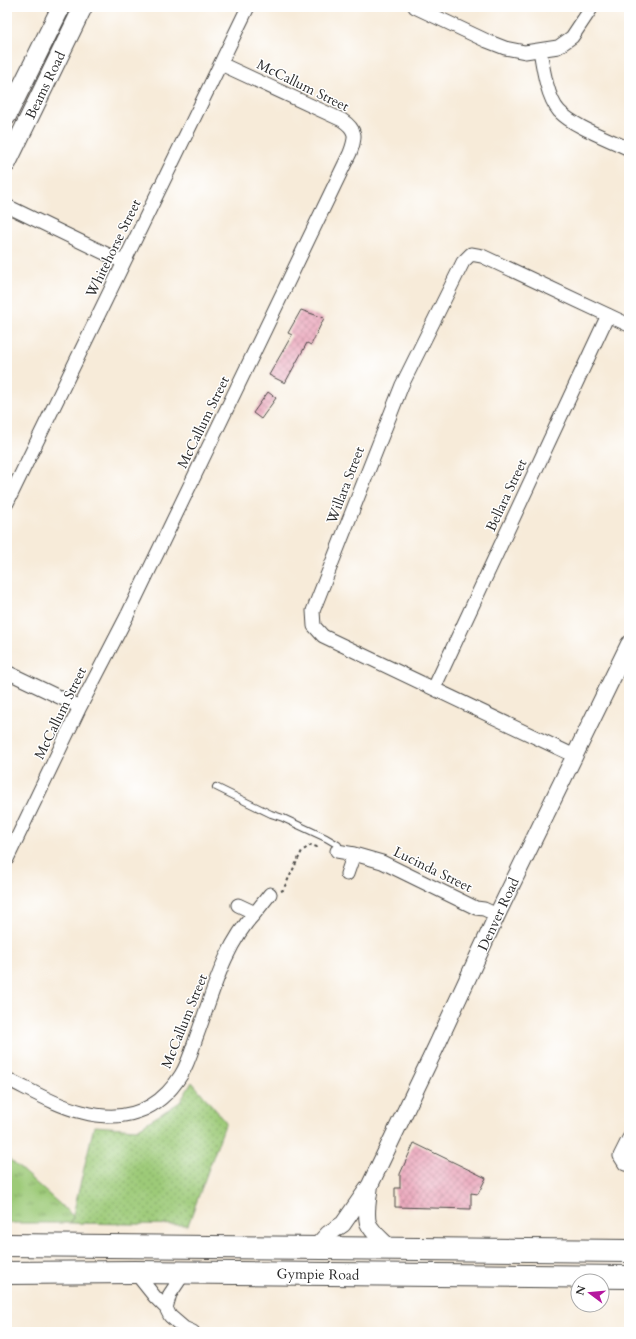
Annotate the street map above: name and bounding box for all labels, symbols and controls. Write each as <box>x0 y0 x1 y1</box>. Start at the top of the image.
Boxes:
street label: Beams Road <box>21 48 70 122</box>
street label: McCallum Street <box>253 55 353 116</box>
street label: Whitehorse Street <box>81 196 146 301</box>
street label: McCallum Street <box>173 372 234 472</box>
street label: Willara Street <box>322 443 369 527</box>
street label: Bellara Street <box>481 455 532 534</box>
street label: McCallum Street <box>30 663 91 763</box>
street label: Lucinda Street <box>390 842 476 897</box>
street label: Denver Road <box>473 874 524 954</box>
street label: McCallum Street <box>157 971 212 1071</box>
street label: Gympie Road <box>277 1264 360 1285</box>
north arrow <box>570 1273 610 1313</box>
text: N <box>572 1283 590 1297</box>

